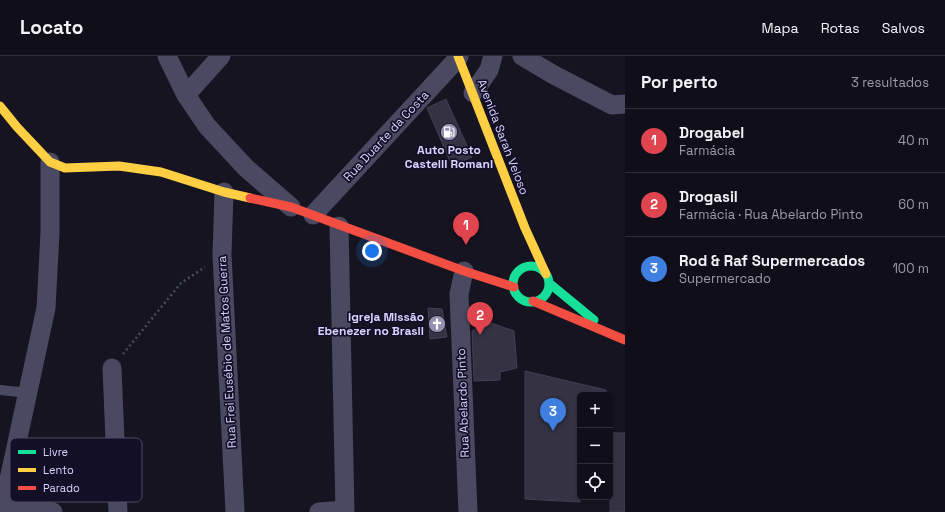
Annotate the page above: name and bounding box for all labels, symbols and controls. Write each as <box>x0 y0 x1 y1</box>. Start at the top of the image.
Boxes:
text: Locato <box>20 15 83 40</box>
text: Mapa <box>761 19 799 37</box>
text: Rotas <box>821 19 860 37</box>
text: Salvos <box>882 19 925 37</box>
text: Por perto <box>641 71 718 93</box>
text: 3 resultados <box>851 74 929 91</box>
street label: Avenida Sarah Veloso <box>474 77 532 197</box>
street label: Rua Duarte da Costa <box>340 87 432 185</box>
fuel station icon: Auto Posto Castelli Romani <box>439 122 459 142</box>
text: Drogabel <box>679 123 744 142</box>
text: 1 <box>651 132 657 149</box>
text: 40 m <box>898 132 929 149</box>
place label: Auto Posto Castelli Romani <box>405 142 493 172</box>
text: Farmácia <box>679 142 735 159</box>
text: Drogasil <box>679 187 738 206</box>
text: 2 <box>650 196 658 213</box>
text: 60 m <box>898 196 929 213</box>
text: Farmácia · Rua Abelardo Pinto <box>679 206 863 223</box>
pin: 1 <box>453 212 479 245</box>
your location <box>362 241 382 261</box>
text: Rod & Raf Supermercados <box>679 251 865 270</box>
street label: Rua Frei Eusébio de Matos Guerra <box>214 255 240 449</box>
text: 3 <box>650 260 658 277</box>
text: 100 m <box>892 260 929 277</box>
text: Supermercado <box>679 270 771 287</box>
pin: 2 <box>467 302 493 335</box>
place label: Igreja Missão Ebenezer no Brasil <box>318 309 424 339</box>
church icon: Igreja Missão Ebenezer no Brasil <box>427 314 447 334</box>
street label: Rua Abelardo Pinto <box>453 348 473 458</box>
map controls <box>577 392 613 500</box>
button: + <box>577 392 613 428</box>
pin: 3 <box>540 398 566 431</box>
button: − <box>577 428 613 464</box>
legend <box>10 438 142 502</box>
text: Livre <box>43 445 68 459</box>
text: Lento <box>43 463 74 477</box>
button: locate <box>577 464 613 500</box>
text: Parado <box>43 481 80 495</box>

